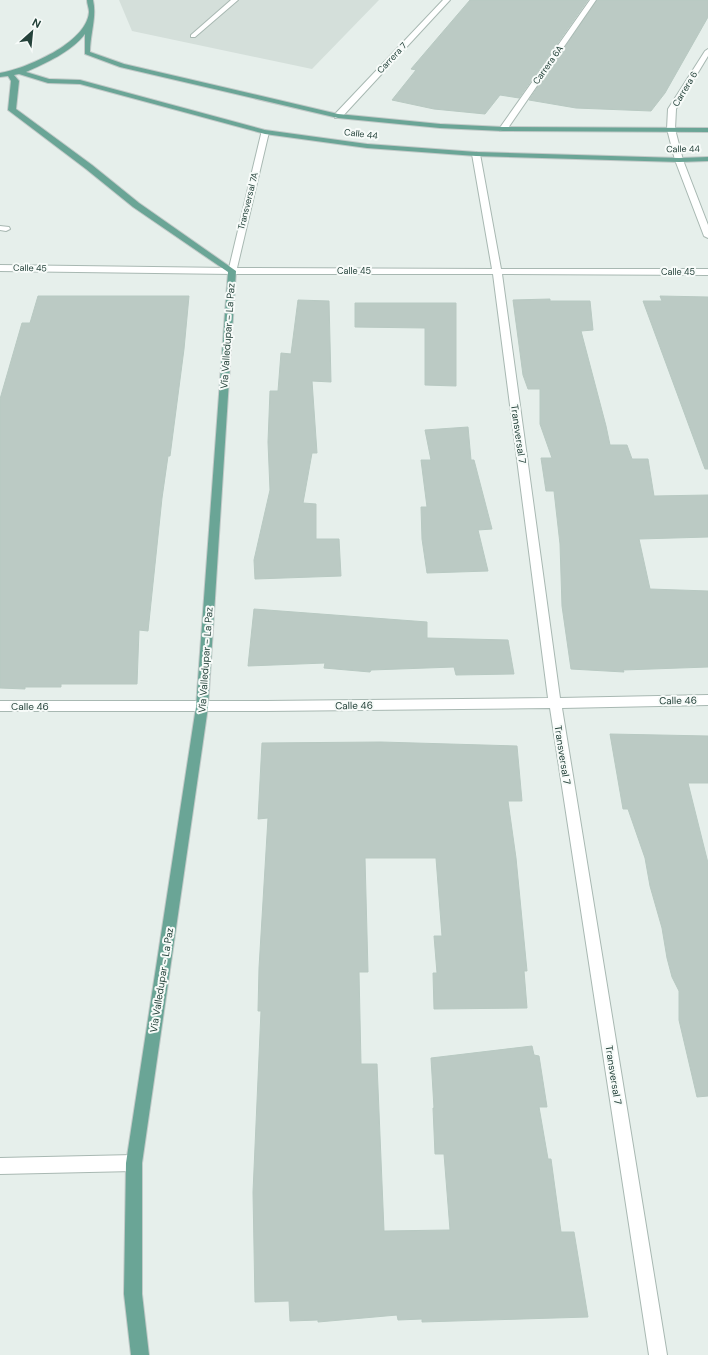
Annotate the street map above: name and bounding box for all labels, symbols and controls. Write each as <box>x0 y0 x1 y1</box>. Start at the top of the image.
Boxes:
north arrow <box>12 12 52 52</box>
text: N <box>30 15 43 31</box>
street label: Carrera 7 <box>375 40 410 76</box>
street label: Carrera 6A <box>530 43 566 87</box>
street label: Carrera 6 <box>670 69 700 109</box>
street label: Calle 44 <box>343 126 379 142</box>
street label: Calle 44 <box>666 143 701 155</box>
street label: Transversal 7A <box>235 171 261 231</box>
street label: Calle 45 <box>13 262 47 274</box>
street label: Calle 45 <box>337 265 371 277</box>
street label: Calle 45 <box>661 266 695 278</box>
street label: Vía Valledupar - La Paz <box>217 282 238 389</box>
street label: Transversal 7 <box>508 404 529 465</box>
street label: Vía Valledupar - La Paz <box>195 606 216 713</box>
street label: Calle 46 <box>659 694 697 707</box>
street label: Calle 46 <box>335 699 373 712</box>
street label: Calle 46 <box>11 700 49 713</box>
street label: Transversal 7 <box>551 725 574 786</box>
street label: Vía Valledupar - La Paz <box>147 926 176 1033</box>
street label: Transversal 7 <box>602 1045 625 1106</box>

